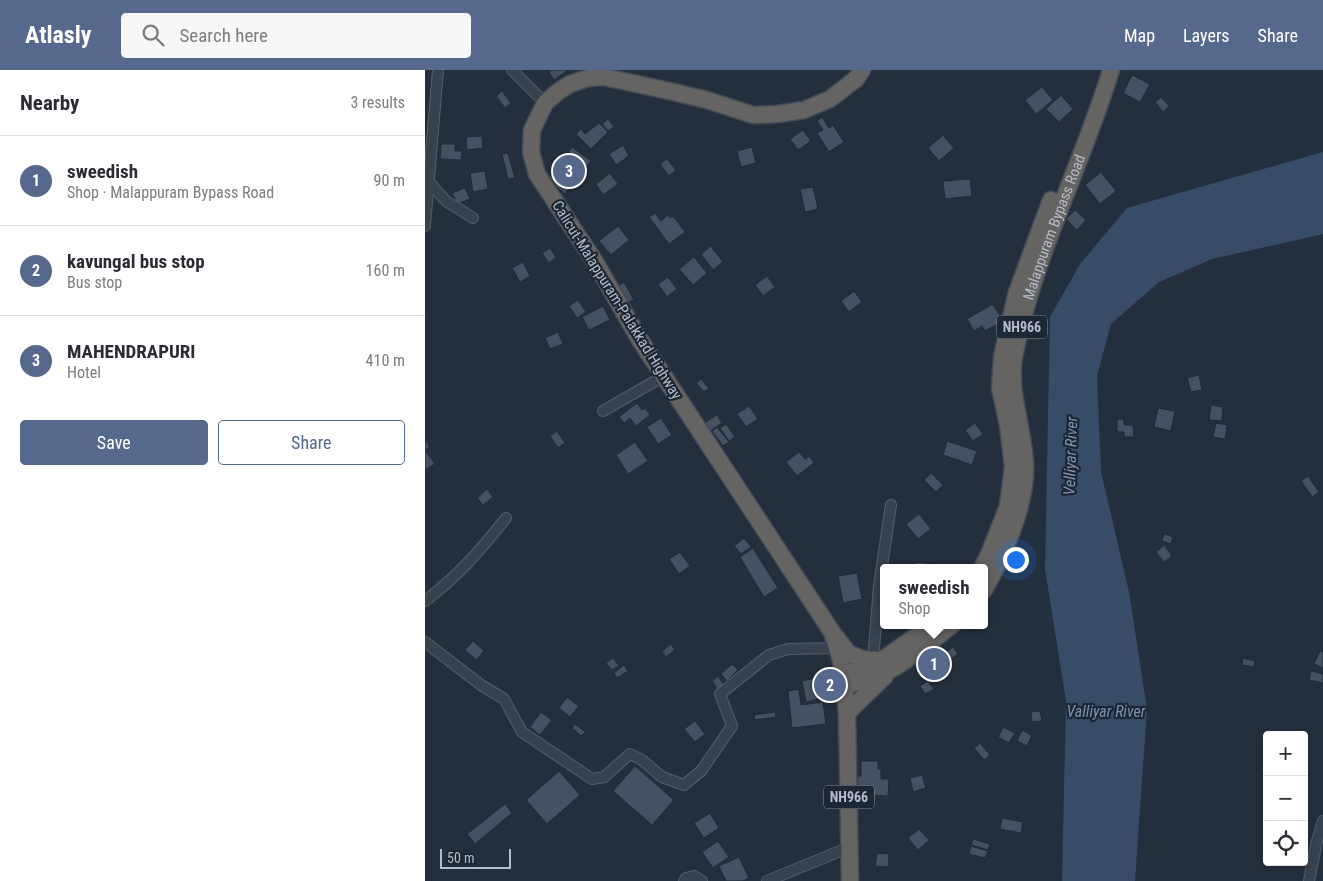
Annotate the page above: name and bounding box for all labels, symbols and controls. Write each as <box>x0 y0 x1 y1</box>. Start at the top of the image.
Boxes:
search box <box>121 13 471 58</box>
text: Atlasly <box>25 21 91 49</box>
icon: search <box>139 21 167 49</box>
text: Search here <box>179 24 268 47</box>
text: Map <box>1124 25 1155 46</box>
text: Layers <box>1183 25 1230 46</box>
text: Share <box>1258 25 1298 46</box>
text: Nearby <box>20 91 79 115</box>
text: 3 results <box>350 93 405 112</box>
pin: 3 <box>553 152 585 190</box>
street label: Malappuram Bypass Road <box>1019 152 1089 302</box>
text: sweedish <box>67 160 138 183</box>
text: 1 <box>32 171 40 190</box>
text: 90 m <box>373 171 405 190</box>
text: Shop · Malappuram Bypass Road <box>67 183 274 202</box>
street label: Calicut-Malappuram-Palakkad Highway <box>548 197 686 403</box>
text: kavungal bus stop <box>67 250 205 273</box>
text: 2 <box>32 261 40 280</box>
text: 160 m <box>366 261 405 280</box>
text: Bus stop <box>67 273 122 292</box>
road number: NH966 <box>997 316 1047 338</box>
text: MAHENDRAPURI <box>67 340 195 363</box>
text: 3 <box>32 351 40 370</box>
text: 410 m <box>366 351 405 370</box>
text: Hotel <box>67 363 101 382</box>
water label: Velliyar River <box>1060 415 1081 496</box>
button: Save <box>20 420 208 465</box>
button: Share <box>218 420 405 465</box>
your location <box>1003 547 1029 573</box>
popup <box>880 564 988 629</box>
text: sweedish <box>898 576 970 599</box>
text: Shop <box>898 599 930 618</box>
pin: 1 <box>918 645 950 683</box>
pin: 2 <box>814 666 846 704</box>
water label: Valliyar River <box>1067 702 1147 721</box>
map controls <box>1263 731 1308 866</box>
button: + <box>1263 731 1308 776</box>
button: − <box>1263 776 1308 821</box>
road number: NH966 <box>824 786 874 809</box>
button: locate <box>1263 821 1308 866</box>
scale bar <box>440 846 511 869</box>
text: 50 m <box>447 850 475 866</box>

